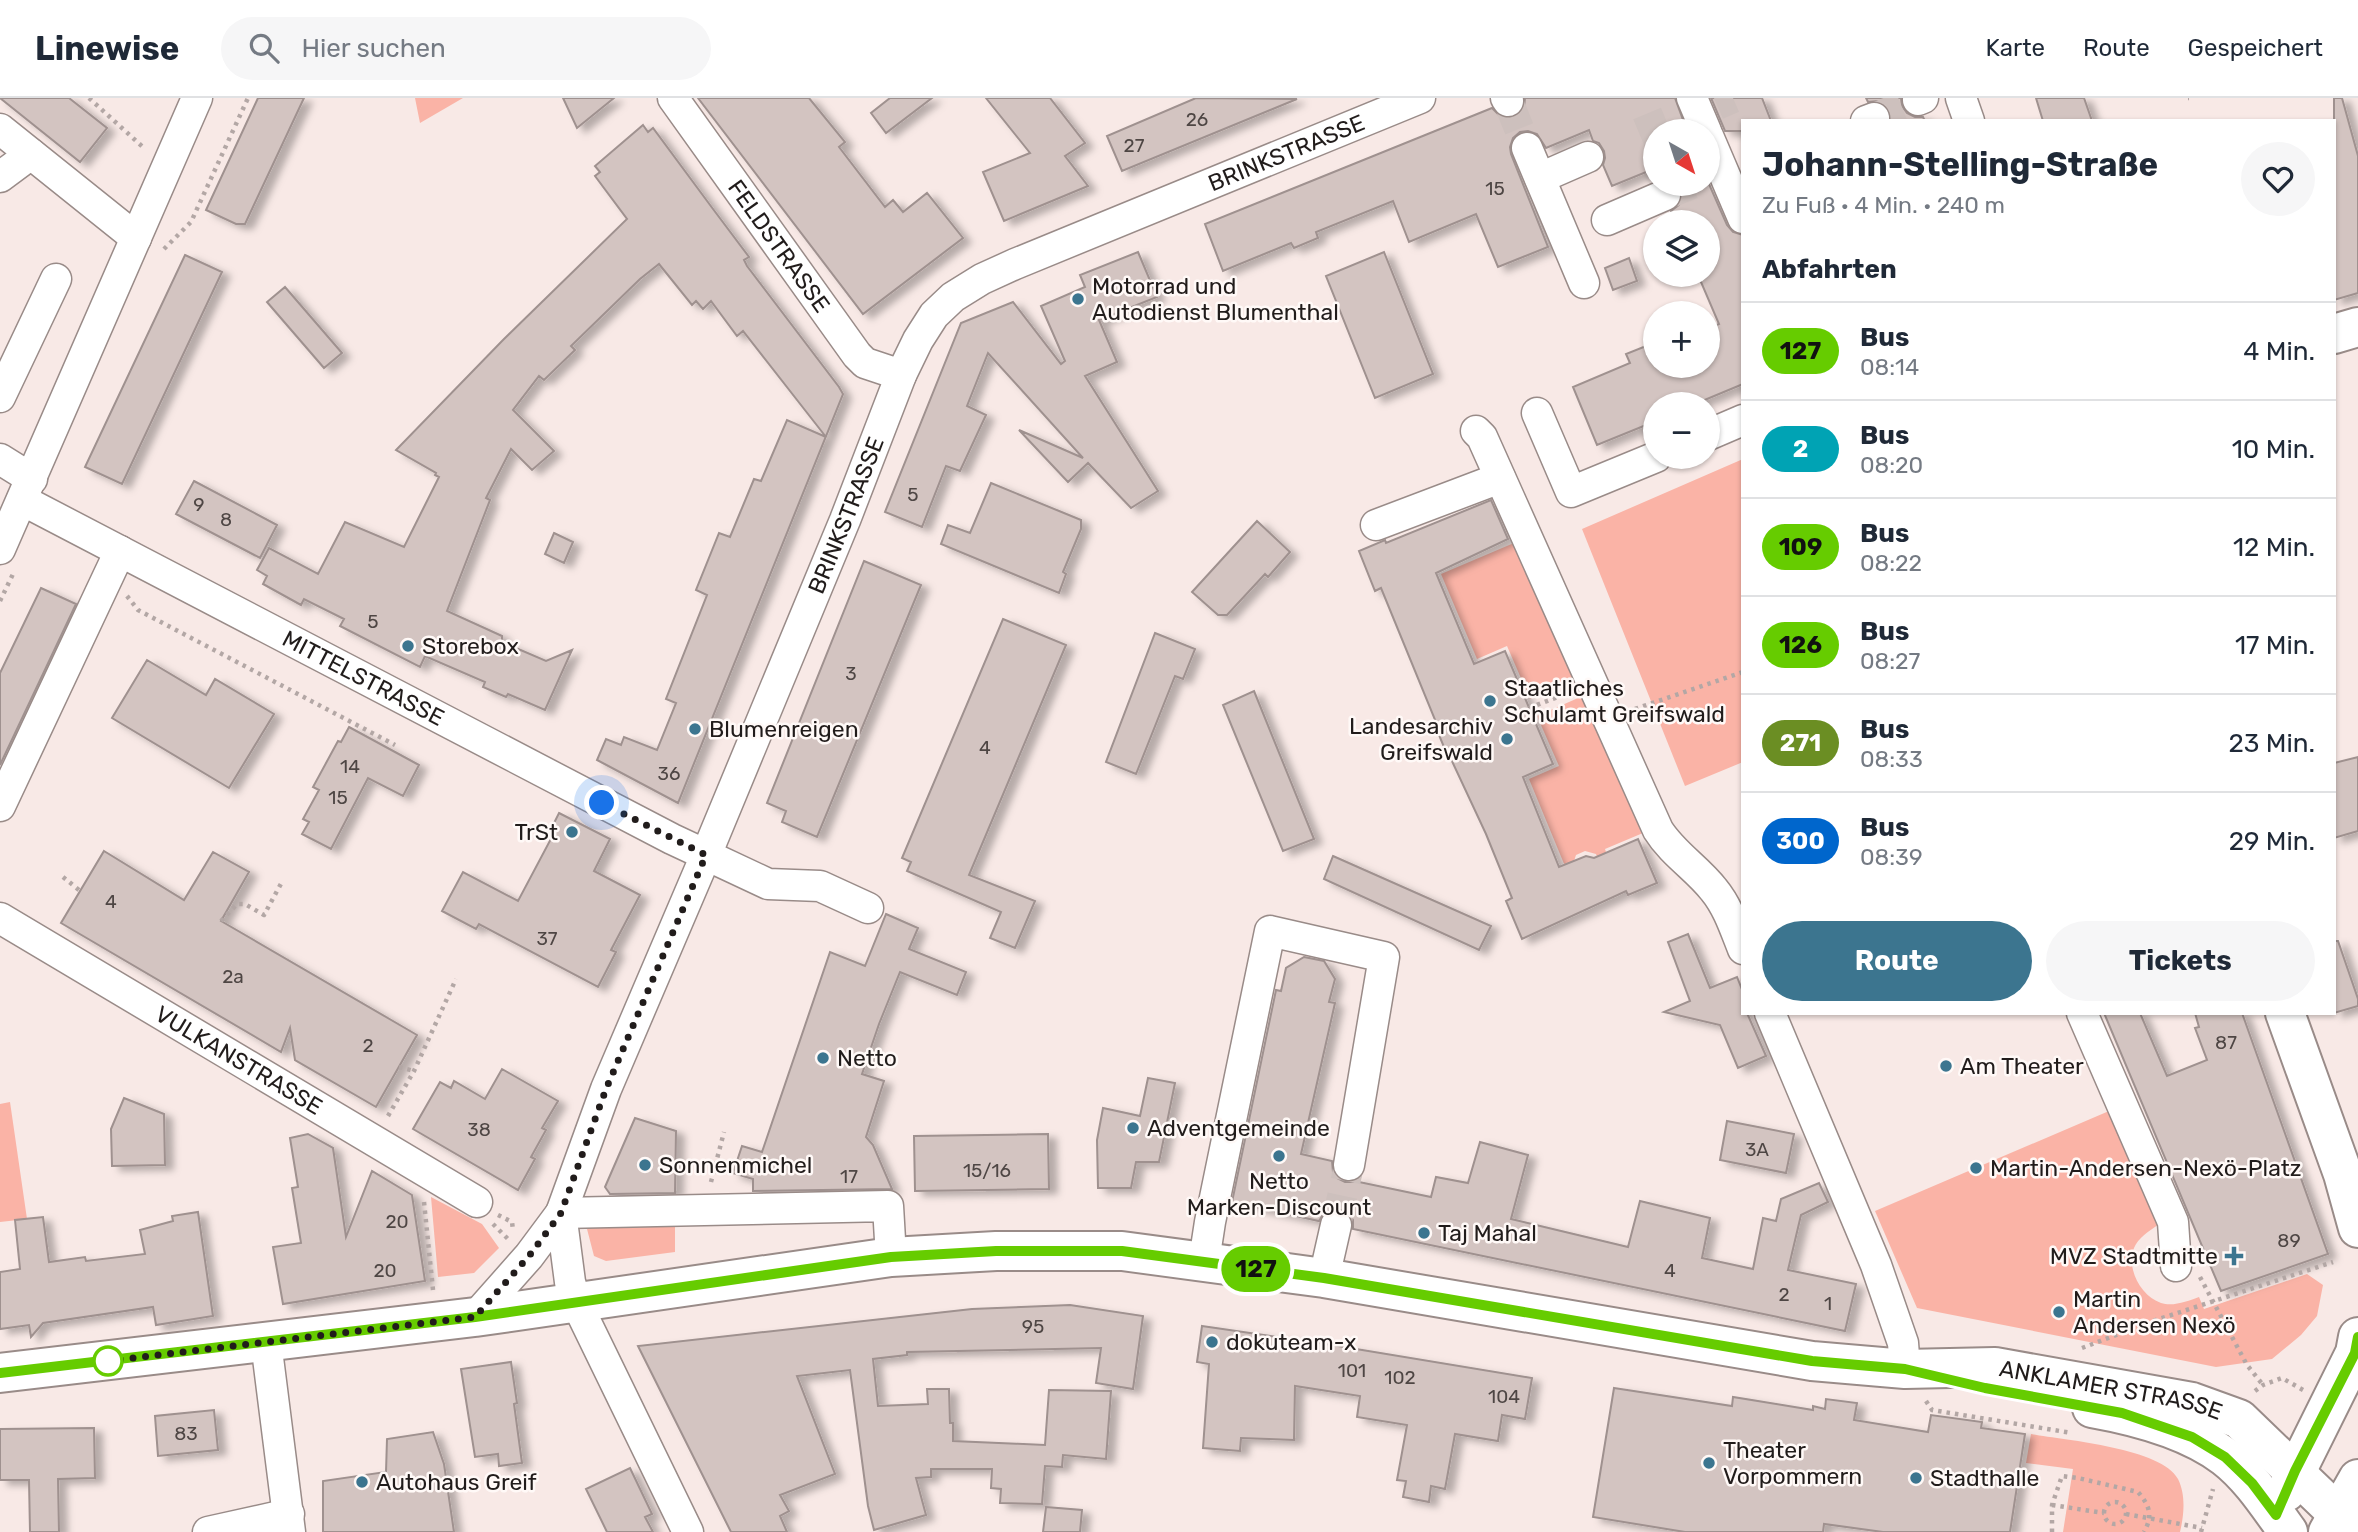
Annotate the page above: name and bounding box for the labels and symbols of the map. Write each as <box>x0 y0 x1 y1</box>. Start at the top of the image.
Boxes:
house number: 26 <box>1186 108 1208 131</box>
street label: BRINKSTRASSE <box>1204 108 1369 197</box>
north arrow <box>1643 119 1720 196</box>
house number: 27 <box>1124 134 1145 157</box>
street label: FELDSTRASSE <box>722 174 836 318</box>
house number: 15 <box>1485 177 1505 200</box>
place label: Motorrad und Autodienst Blumenthal <box>1092 272 1339 326</box>
marker: Motorrad und Autodienst Blumenthal <box>1070 291 1086 307</box>
street label: BRINKSTRASSE <box>802 433 890 598</box>
house number: 5 <box>907 483 919 506</box>
house number: 9 <box>193 493 205 516</box>
house number: 8 <box>220 508 232 531</box>
house number: 5 <box>367 610 379 633</box>
street label: MITTELSTRASSE <box>278 624 449 732</box>
place label: Storebox <box>422 632 519 660</box>
marker: Storebox <box>400 638 416 654</box>
house number: 3 <box>845 662 857 685</box>
place label: Staatliches Schulamt Greifswald <box>1504 674 1725 728</box>
marker: Staatliches Schulamt Greifswald <box>1482 693 1498 709</box>
place label: Landesarchiv Greifswald <box>1349 712 1493 766</box>
place label: Blumenreigen <box>709 715 859 743</box>
marker: Blumenreigen <box>687 721 703 737</box>
marker: Landesarchiv Greifswald <box>1499 731 1515 747</box>
house number: 4 <box>979 736 991 759</box>
house number: 14 <box>340 755 360 778</box>
house number: 36 <box>658 762 680 785</box>
your location <box>584 785 619 820</box>
house number: 15 <box>328 786 348 809</box>
place label: TrSt <box>515 818 558 846</box>
marker: TrSt <box>564 824 580 840</box>
house number: 4 <box>105 890 117 913</box>
house number: 37 <box>536 927 558 950</box>
house number: 2a <box>222 965 244 988</box>
street label: VULKANSTRASSE <box>150 1000 328 1121</box>
house number: 87 <box>2215 1031 2237 1054</box>
house number: 2 <box>362 1034 374 1057</box>
place label: Netto <box>837 1044 897 1072</box>
marker: Netto <box>815 1050 831 1066</box>
place label: Am Theater <box>1960 1052 2084 1080</box>
marker: Am Theater <box>1938 1058 1954 1074</box>
place label: Adventgemeinde <box>1147 1114 1330 1142</box>
house number: 38 <box>467 1118 491 1141</box>
marker: Adventgemeinde <box>1125 1120 1141 1136</box>
house number: 3A <box>1745 1138 1769 1161</box>
marker: Netto Marken-Discount <box>1271 1148 1287 1164</box>
place label: Sonnenmichel <box>659 1151 812 1179</box>
place label: Martin-Andersen-Nexö-Platz <box>1990 1154 2301 1182</box>
marker: Sonnenmichel <box>637 1157 653 1173</box>
house number: 15/16 <box>963 1159 1011 1182</box>
marker: Martin-Andersen-Nexö-Platz <box>1968 1160 1984 1176</box>
house number: 17 <box>840 1165 858 1188</box>
place label: Netto Marken-Discount <box>1187 1167 1371 1221</box>
house number: 20 <box>385 1210 409 1233</box>
place label: Taj Mahal <box>1438 1219 1537 1247</box>
marker: Taj Mahal <box>1416 1225 1432 1241</box>
house number: 89 <box>2277 1229 2301 1252</box>
place label: MVZ Stadtmitte <box>2050 1242 2218 1270</box>
line badge: 127 <box>1216 1246 1296 1292</box>
marker: MVZ Stadtmitte <box>2224 1246 2244 1266</box>
house number: 20 <box>373 1259 397 1282</box>
house number: 4 <box>1664 1259 1676 1282</box>
house number: 2 <box>1778 1283 1790 1306</box>
place label: Martin Andersen Nexö <box>2073 1285 2236 1339</box>
house number: 1 <box>1824 1292 1832 1315</box>
marker: Martin Andersen Nexö <box>2051 1304 2067 1320</box>
house number: 95 <box>1022 1315 1044 1338</box>
place label: dokuteam-x <box>1226 1328 1356 1356</box>
marker: dokuteam-x <box>1204 1334 1220 1350</box>
unlabelled marker <box>93 1346 123 1376</box>
street label: ANKLAMER STRASSE <box>1997 1354 2226 1426</box>
house number: 101 <box>1338 1359 1366 1382</box>
house number: 102 <box>1384 1366 1416 1389</box>
house number: 104 <box>1488 1385 1520 1408</box>
house number: 83 <box>174 1422 198 1445</box>
place label: Theater Vorpommern <box>1723 1436 1862 1490</box>
marker: Theater Vorpommern <box>1701 1455 1717 1471</box>
place label: Stadthalle <box>1930 1464 2039 1492</box>
place label: Autohaus Greif <box>376 1468 537 1496</box>
marker: Stadthalle <box>1908 1470 1924 1486</box>
marker: Autohaus Greif <box>354 1474 370 1490</box>

